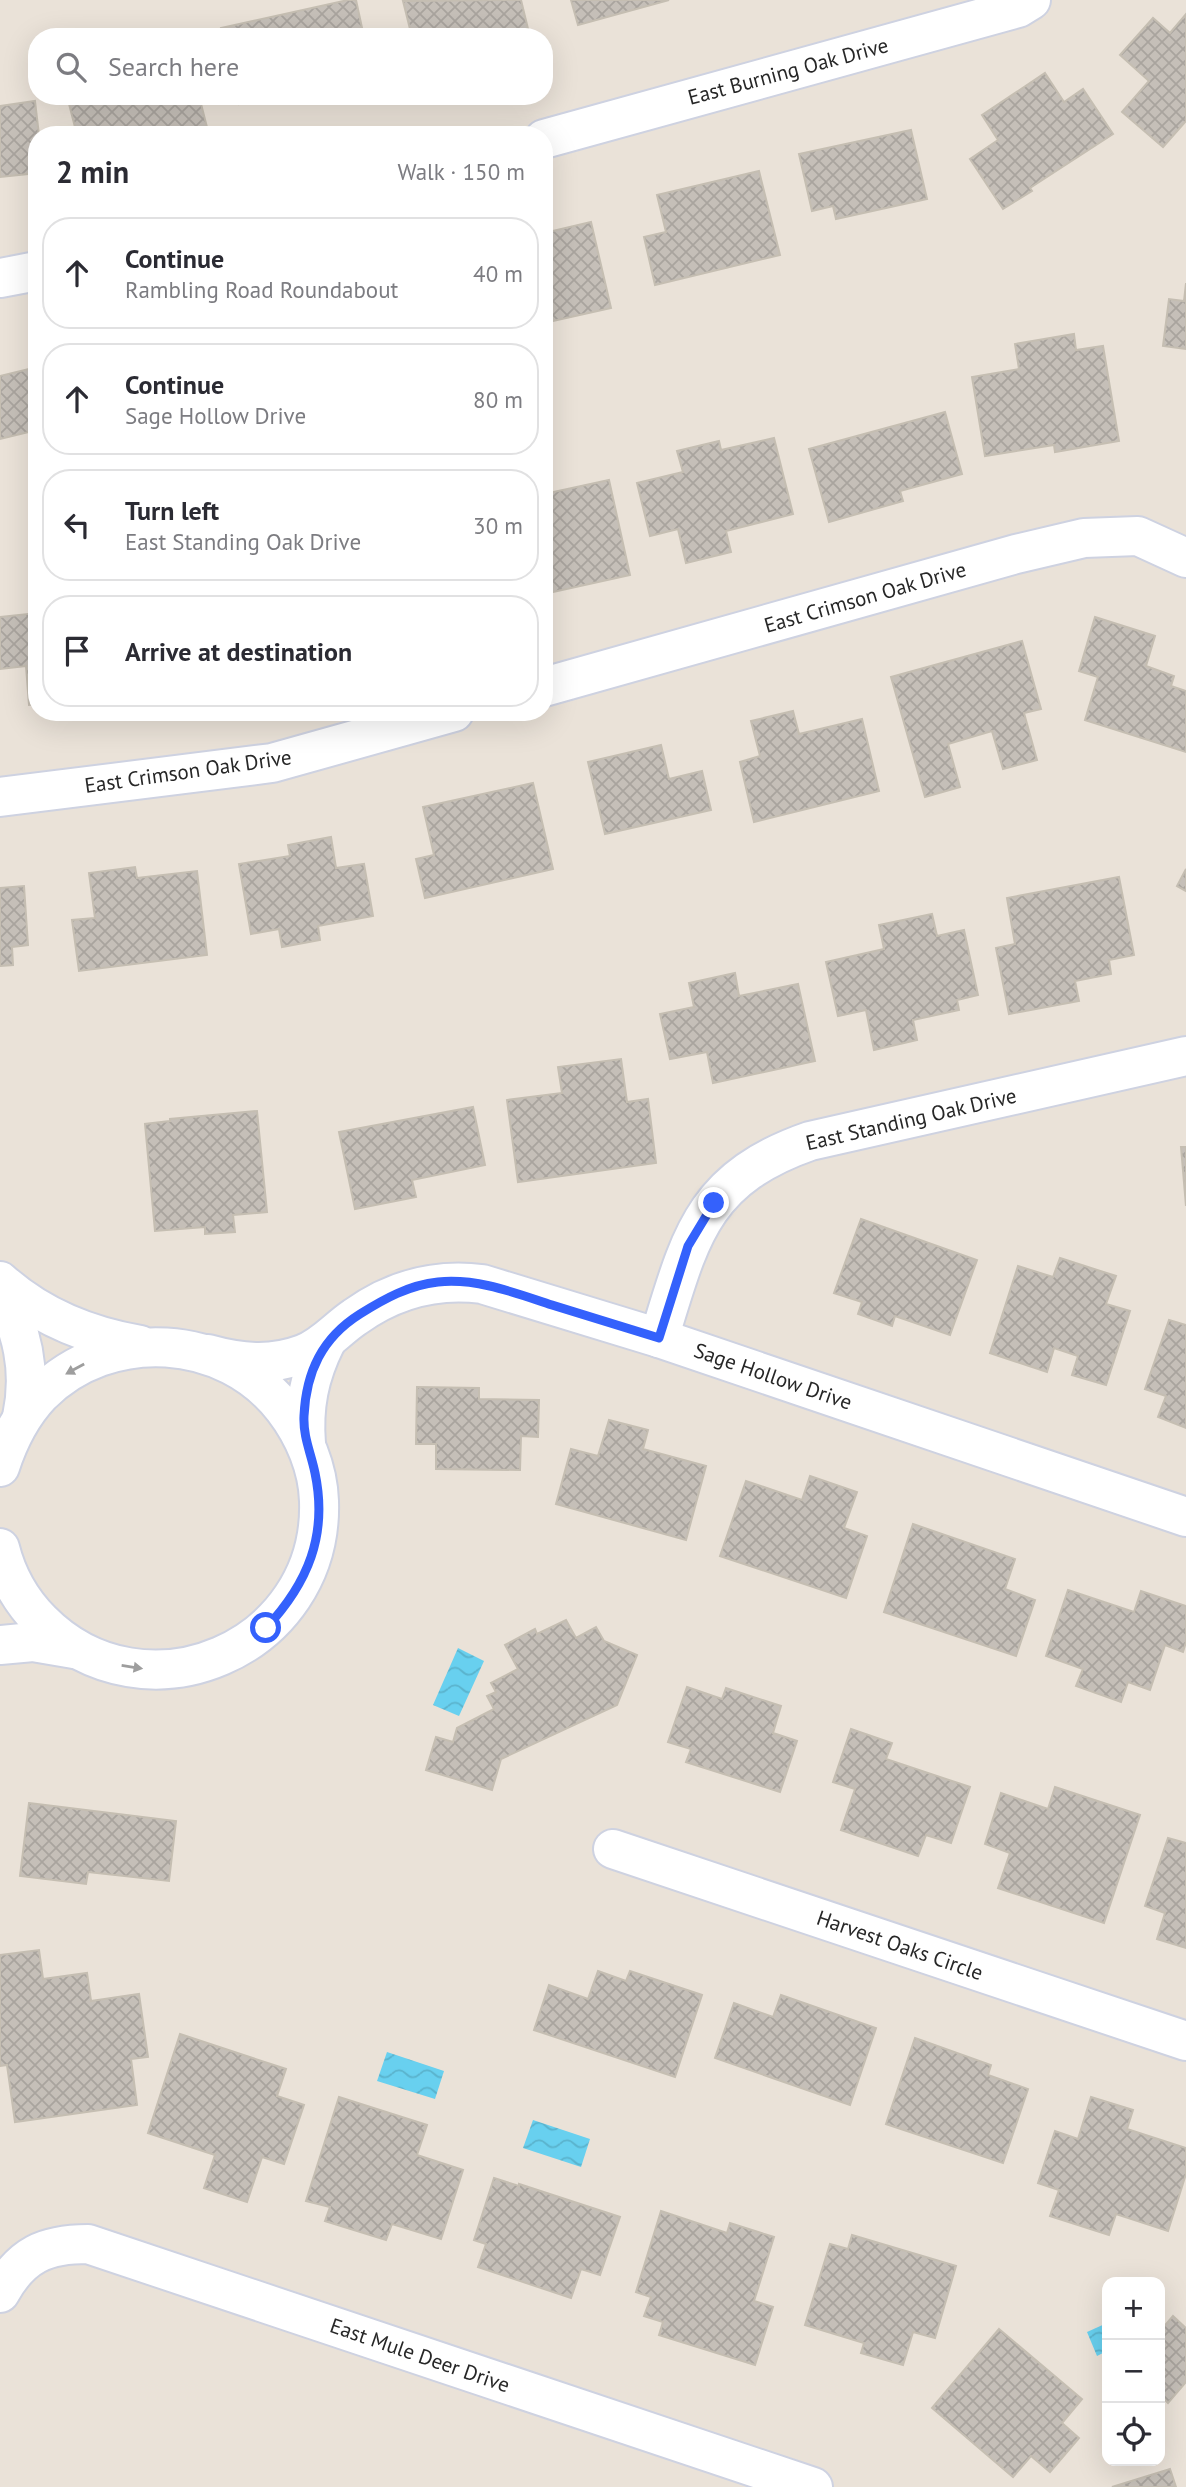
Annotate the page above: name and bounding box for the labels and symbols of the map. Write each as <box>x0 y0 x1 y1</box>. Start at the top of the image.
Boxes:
street label: East Burning Oak Drive <box>685 31 891 111</box>
street label: East Crimson Oak Drive <box>761 555 969 639</box>
street label: East Crimson Oak Drive <box>83 743 293 799</box>
street label: East Standing Oak Drive <box>803 1082 1019 1156</box>
route end <box>698 1187 729 1218</box>
street label: Sage Hollow Drive <box>690 1336 856 1416</box>
one-way arrow <box>66 1363 85 1375</box>
route start <box>250 1612 281 1643</box>
one-way arrow <box>121 1662 143 1673</box>
street label: Harvest Oaks Circle <box>813 1904 987 1986</box>
street label: East Mule Deer Drive <box>327 2312 513 2398</box>

